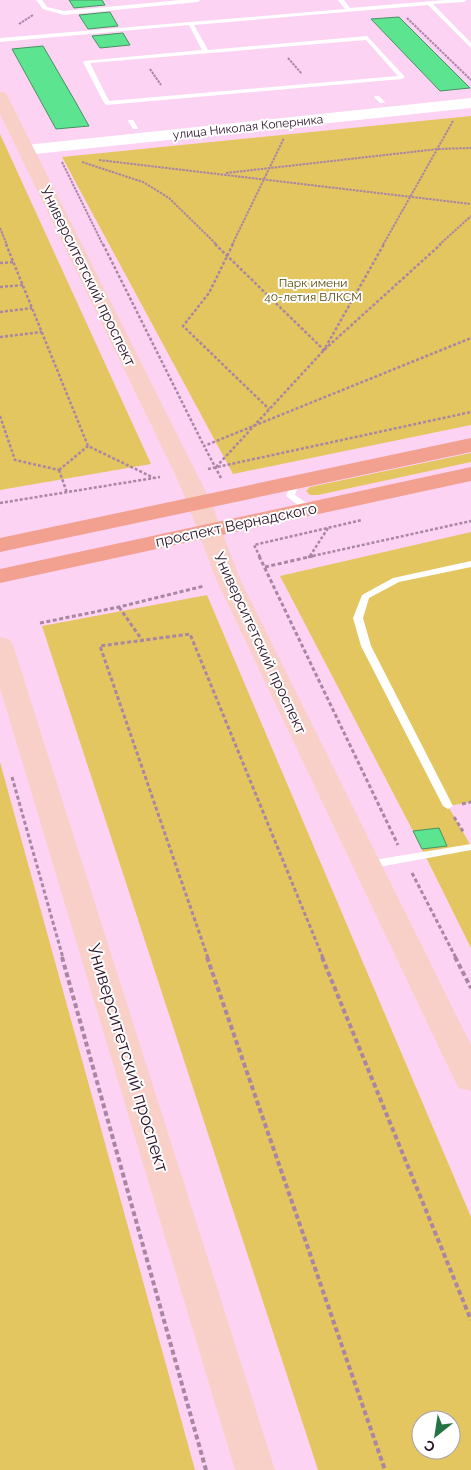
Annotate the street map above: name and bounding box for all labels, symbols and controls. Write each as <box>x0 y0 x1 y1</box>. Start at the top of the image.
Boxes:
street label: улица Николая Коперника <box>172 112 324 142</box>
street label: Университетский проспект <box>36 183 140 369</box>
park label: Парк имени 40-летия ВЛКСМ <box>264 276 362 304</box>
street label: проспект Вернадского <box>154 499 318 551</box>
street label: Университетский проспект <box>210 549 310 737</box>
street label: Университетский проспект <box>84 941 173 1175</box>
north arrow <box>411 1410 461 1460</box>
text: С <box>421 1437 438 1456</box>

